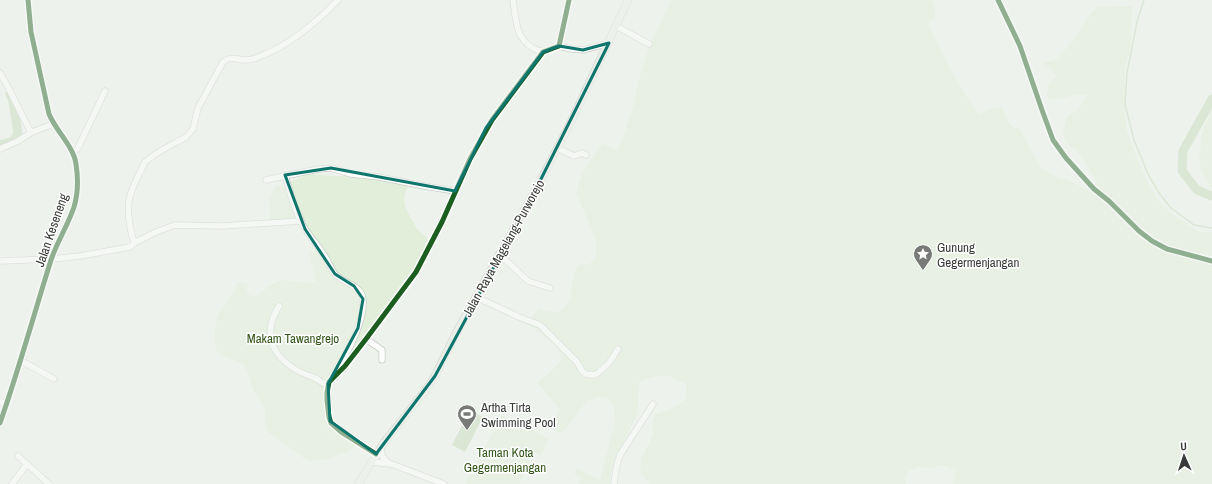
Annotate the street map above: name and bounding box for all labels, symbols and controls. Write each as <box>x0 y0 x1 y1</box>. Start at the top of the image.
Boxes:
street label: Jalan Raya Magelang-Purworejo <box>459 176 548 320</box>
street label: Jalan Keseneng <box>31 191 72 269</box>
place label: Gunung Gegermenjangan <box>937 239 1019 271</box>
place icon: Gunung Gegermenjangan <box>912 243 934 271</box>
park label: Makam Tawangrejo <box>247 330 339 347</box>
place label: Artha Tirta Swimming Pool <box>480 399 556 431</box>
sports icon: Artha Tirta Swimming Pool <box>456 403 478 431</box>
north arrow <box>1164 436 1204 476</box>
text: U <box>1180 439 1187 453</box>
park label: Taman Kota Gegermenjangan <box>464 444 546 476</box>

